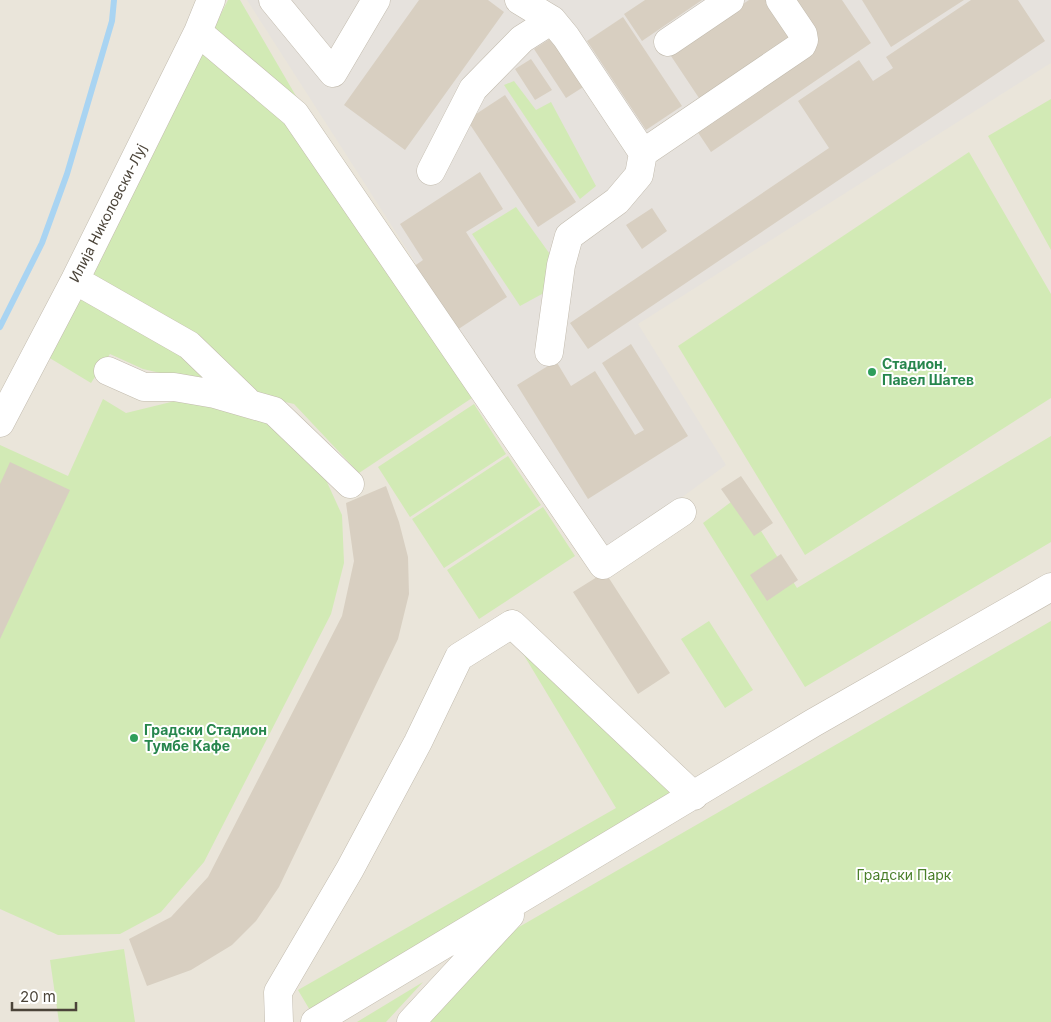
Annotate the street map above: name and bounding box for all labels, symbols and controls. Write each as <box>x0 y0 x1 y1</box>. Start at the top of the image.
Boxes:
street label: Илија Николовски-Луј <box>65 141 150 285</box>
place label: Стадион, Павел Шатев <box>882 355 974 388</box>
marker: Стадион, Павел Шатев <box>866 366 878 378</box>
place label: Градски Стадион Тумбе Кафе <box>144 721 267 754</box>
marker: Градски Стадион Тумбе Кафе <box>128 732 140 744</box>
park label: Градски Парк <box>857 866 952 883</box>
scale bar <box>12 980 76 1012</box>
text: 20 m <box>20 987 56 1006</box>

